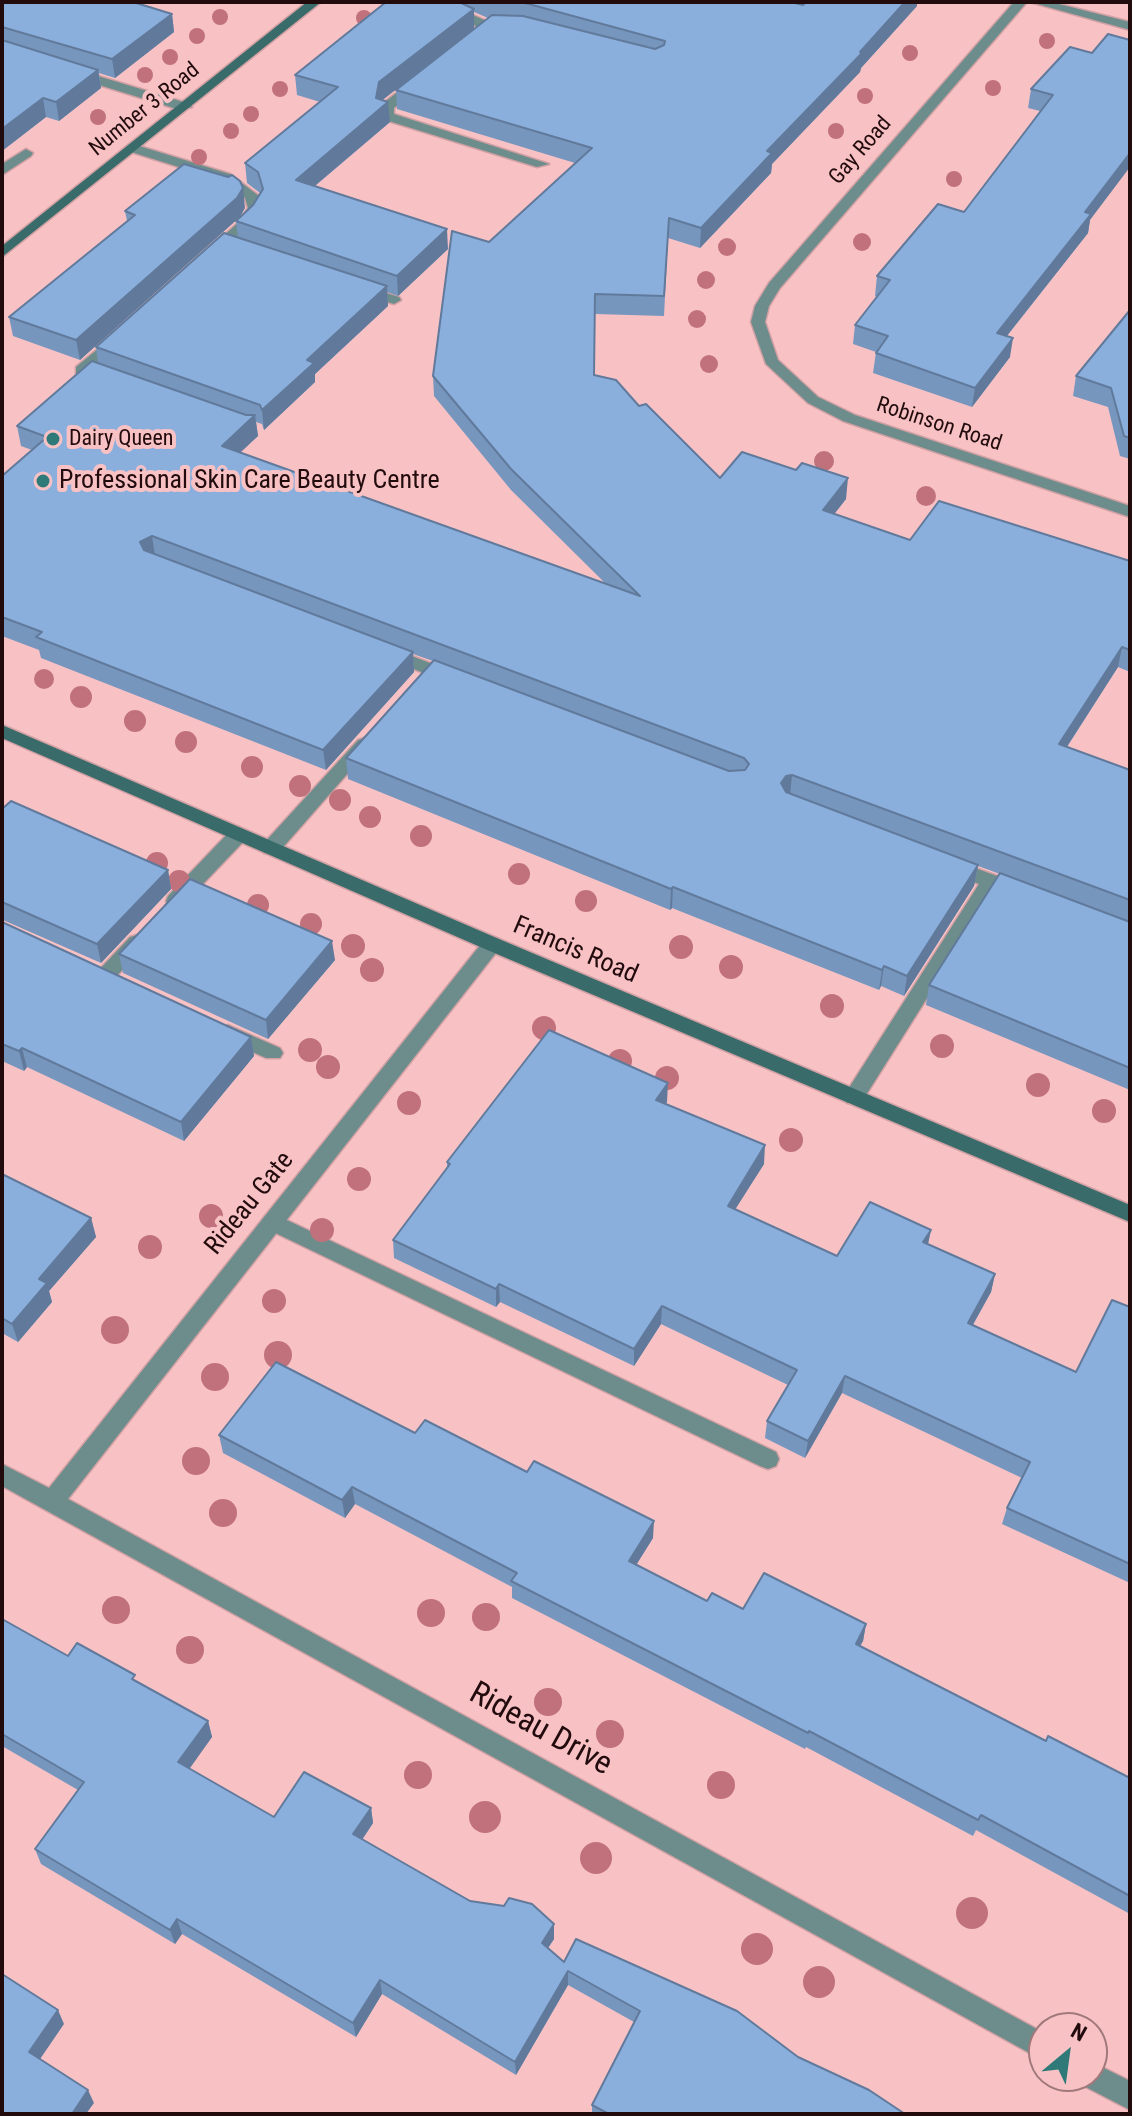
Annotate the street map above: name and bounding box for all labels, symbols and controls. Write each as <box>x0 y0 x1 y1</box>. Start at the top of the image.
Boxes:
street label: Number 3 Road <box>85 58 205 162</box>
street label: Gay Road <box>824 111 898 191</box>
street label: Robinson Road <box>873 392 1005 458</box>
place label: Dairy Queen <box>69 426 173 452</box>
marker: Dairy Queen <box>44 430 62 448</box>
place label: Professional Skin Care Beauty Centre <box>59 465 440 497</box>
marker: Professional Skin Care Beauty Centre <box>34 472 52 490</box>
street label: Francis Road <box>508 911 642 991</box>
street label: Rideau Gate <box>199 1146 301 1262</box>
street label: Rideau Drive <box>462 1675 618 1785</box>
north arrow <box>1028 2012 1108 2092</box>
text: N <box>1067 2018 1091 2047</box>

